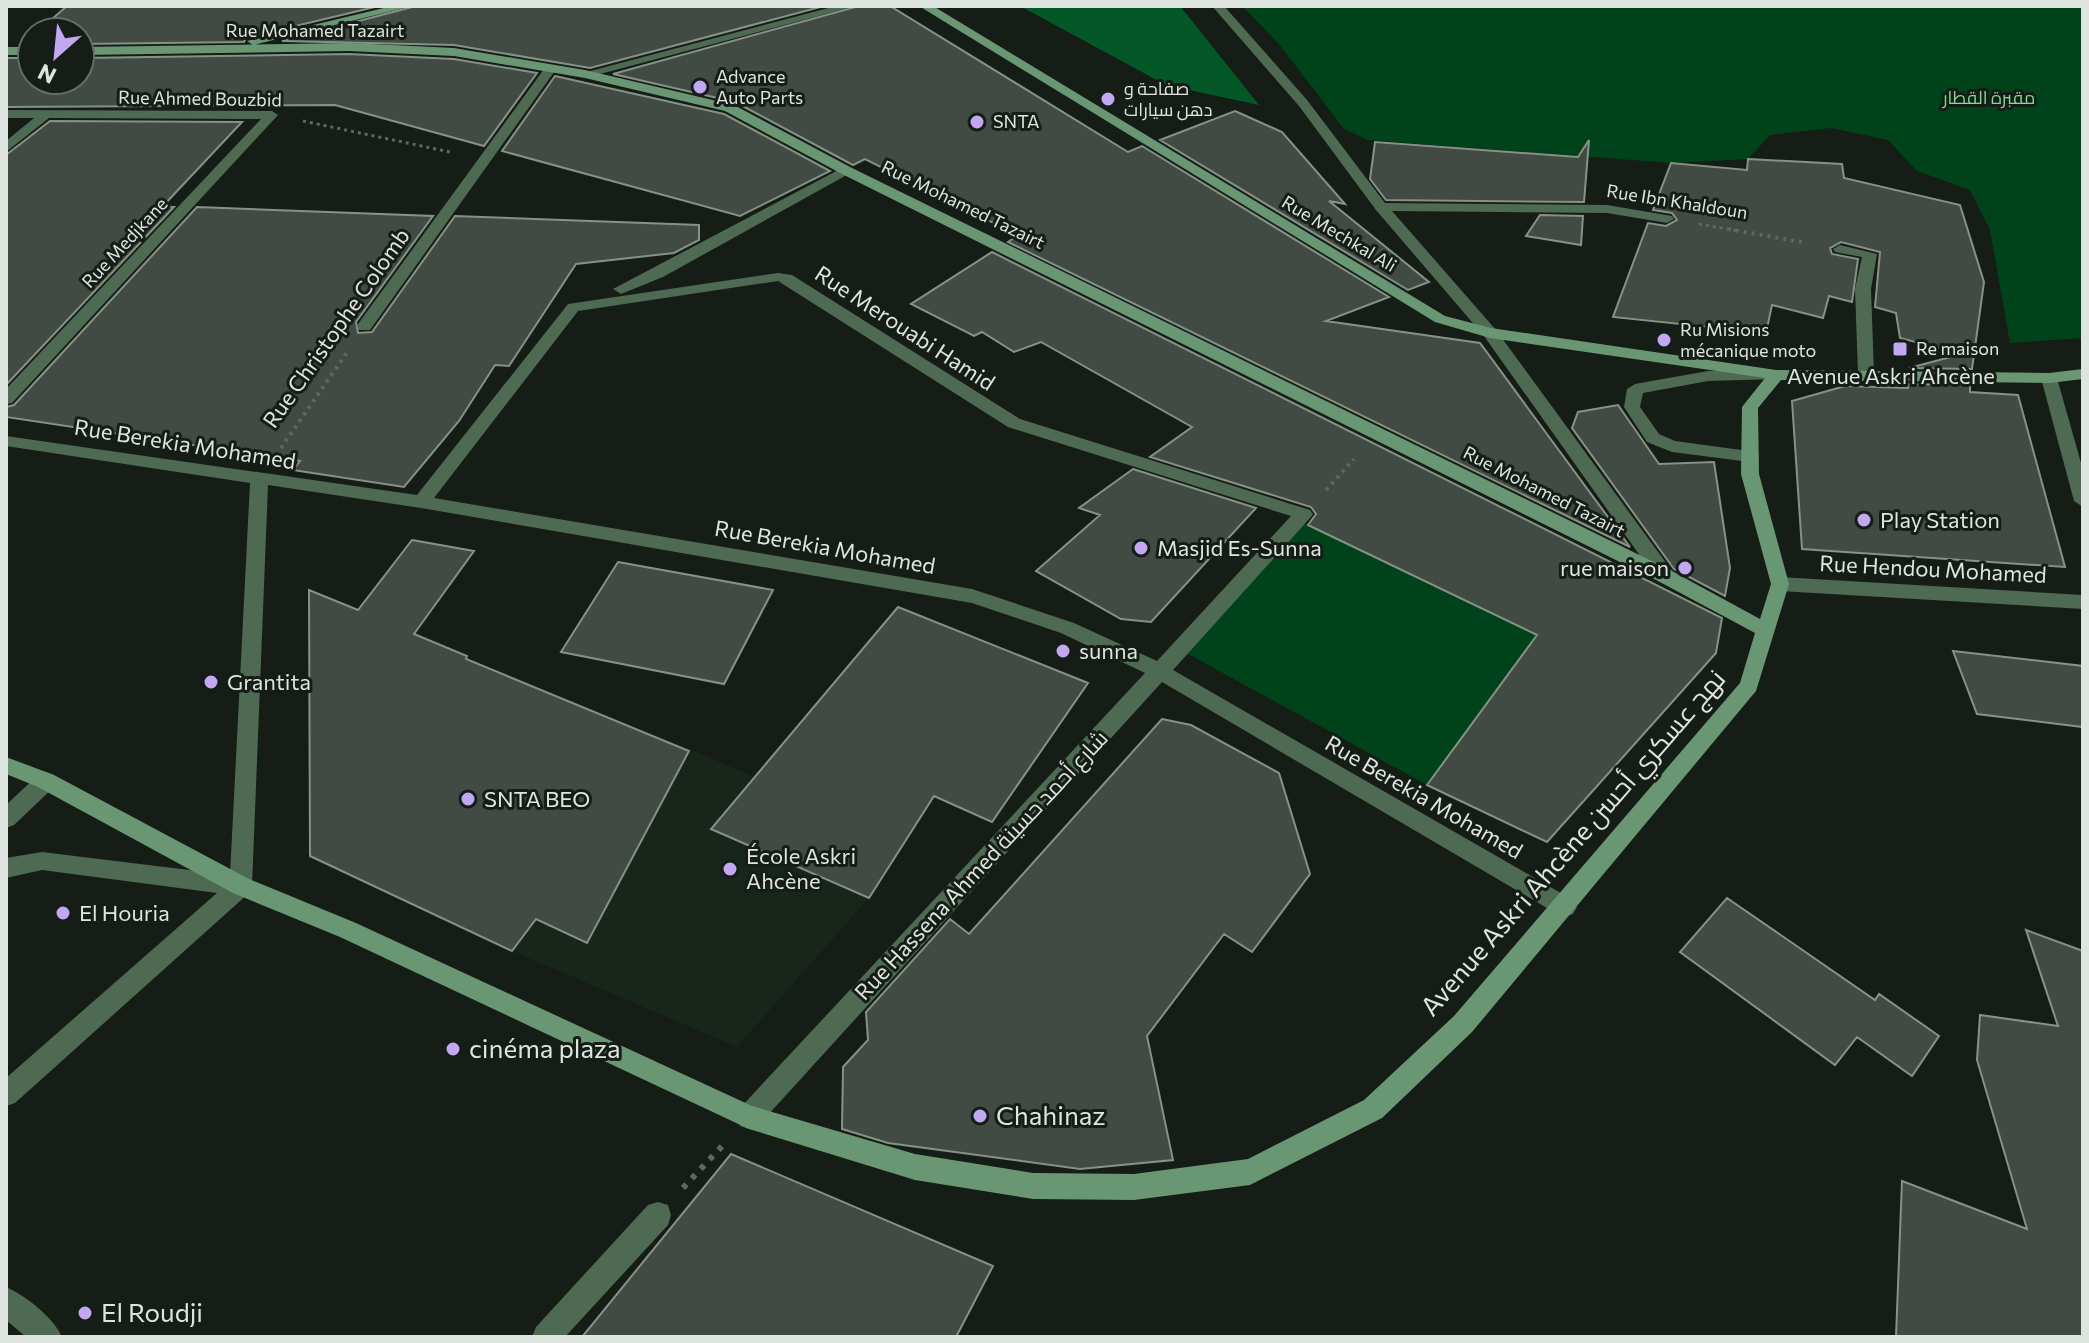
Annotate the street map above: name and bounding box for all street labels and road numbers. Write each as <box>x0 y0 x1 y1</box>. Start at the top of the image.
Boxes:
street label: Rue Mohamed Tazairt <box>226 19 404 41</box>
street label: Rue Ahmed Bouzbid <box>118 86 282 110</box>
street label: Rue Mohamed Tazairt <box>878 155 1049 253</box>
street label: Rue Ibn Khaldoun <box>1605 179 1749 223</box>
street label: Rue Mechkal Ali <box>1278 190 1401 276</box>
street label: Rue Medjkane <box>77 193 172 292</box>
street label: Rue Christophe Colomb <box>256 223 415 433</box>
street label: Rue Merouabi Hamid <box>810 259 1000 396</box>
street label: Avenue Askri Ahcène <box>1787 362 1995 389</box>
street label: Rue Berekia Mohamed <box>73 413 298 474</box>
street label: Rue Mohamed Tazairt <box>1460 441 1629 541</box>
street label: Rue Berekia Mohamed <box>713 514 938 579</box>
street label: Rue Hendou Mohamed <box>1819 549 2047 588</box>
street label: Avenue Askri Ahcène نهج عسكري أحسن <box>1413 663 1735 1025</box>
street label: Rue Hassena Ahmed شارع أحمد حسينة <box>848 724 1114 1006</box>
street label: Rue Berekia Mohamed <box>1321 729 1528 864</box>

